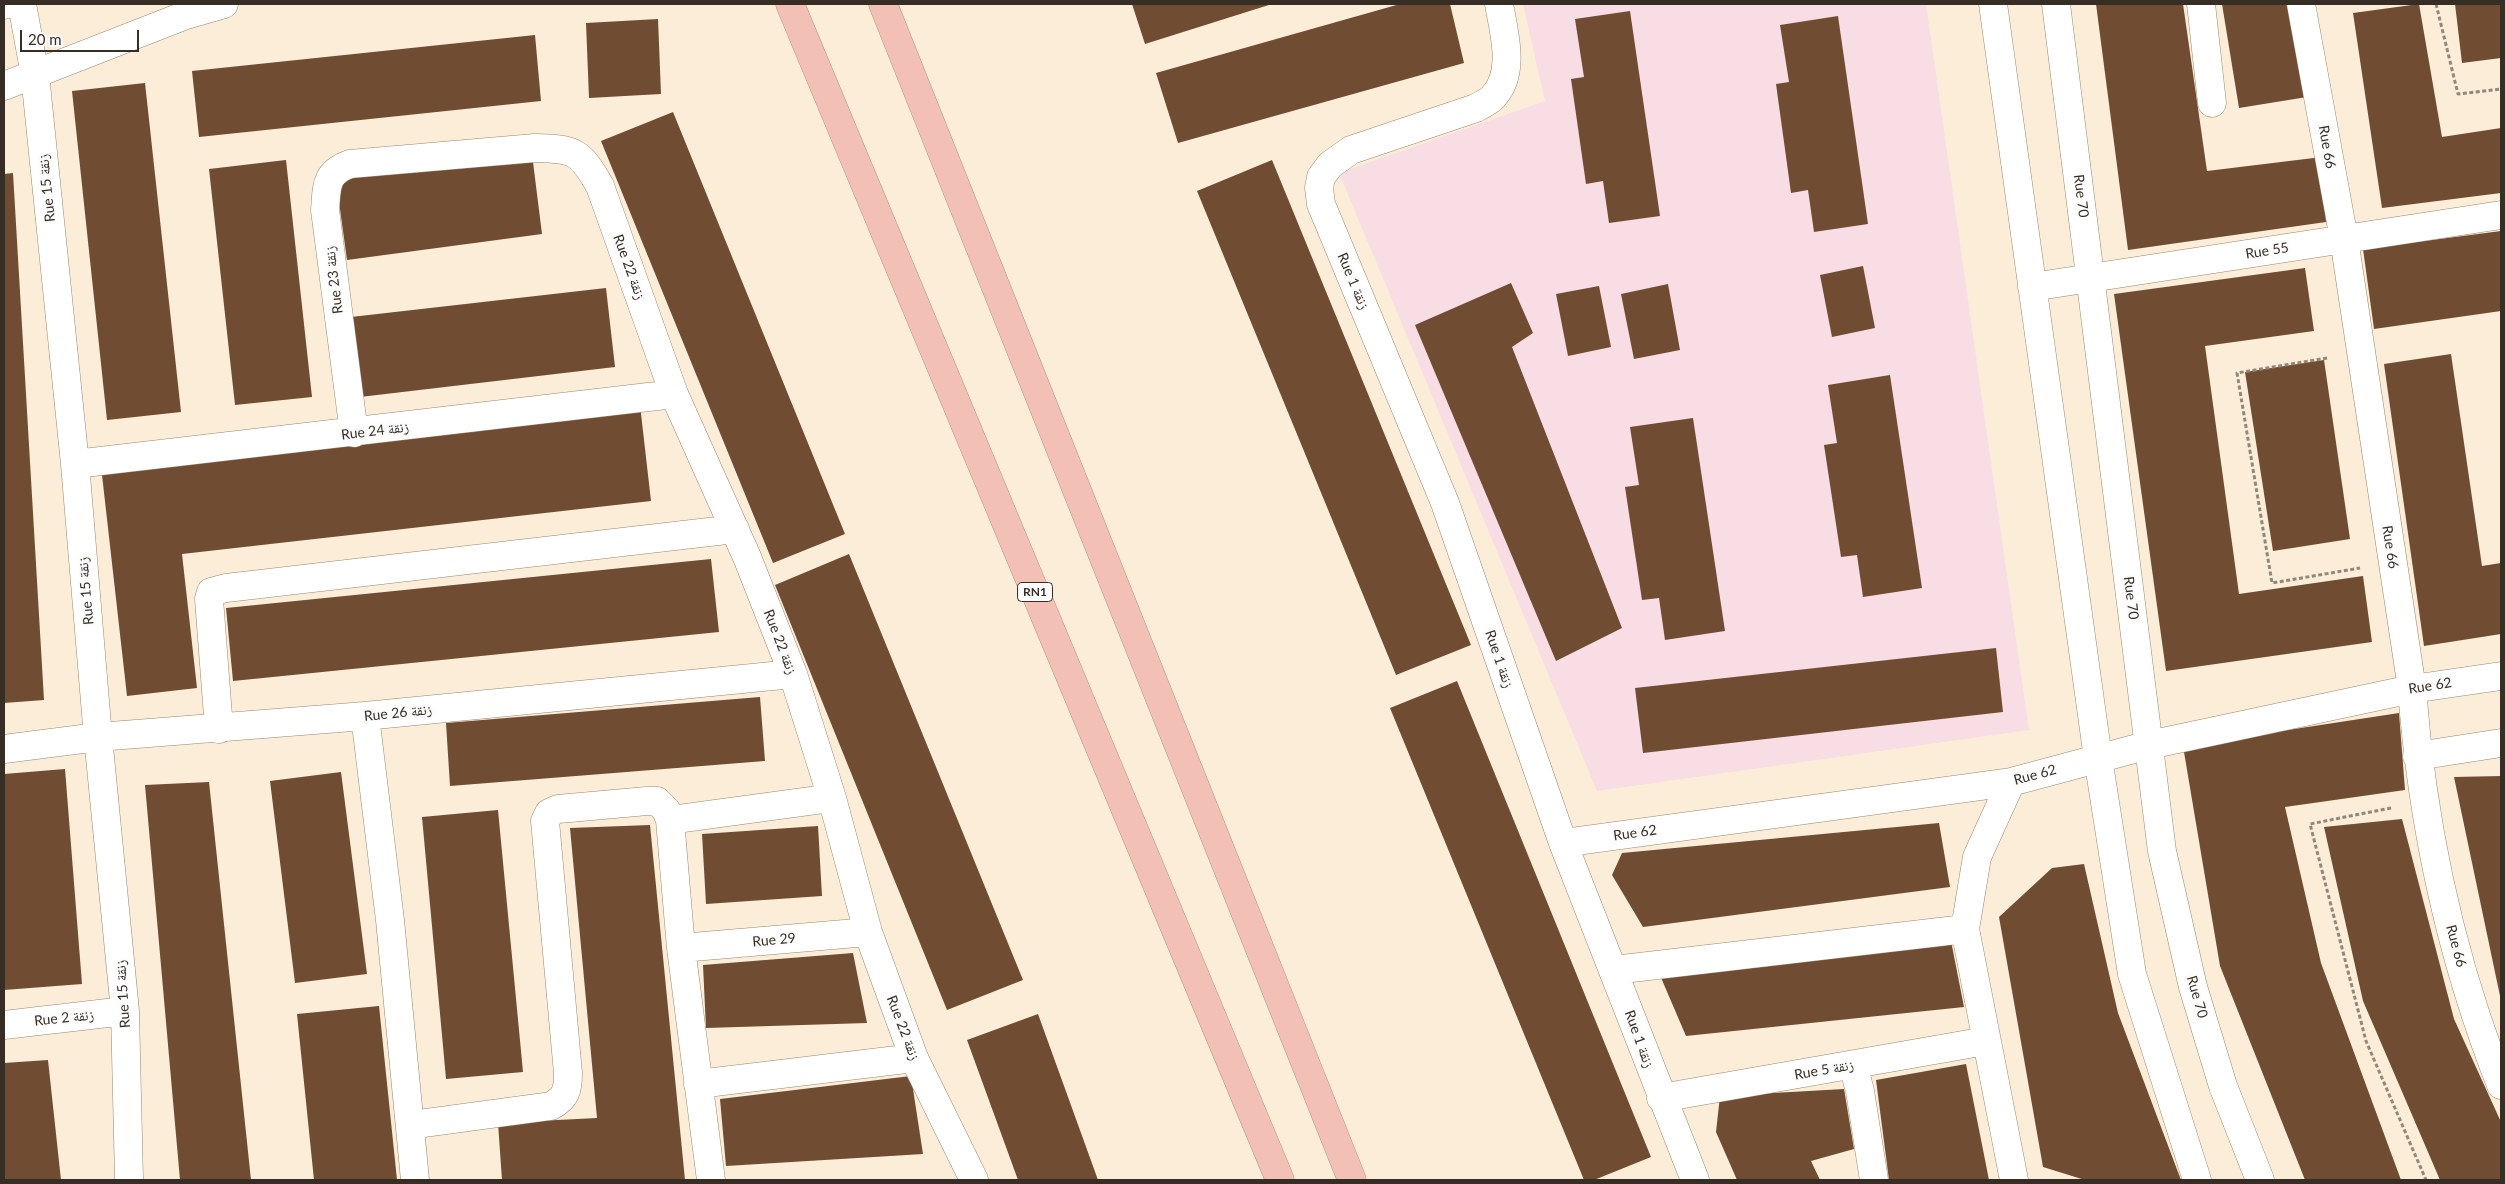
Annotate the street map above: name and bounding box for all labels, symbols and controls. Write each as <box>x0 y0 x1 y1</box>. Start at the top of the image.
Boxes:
scale bar <box>22 20 141 52</box>
text: 20 m <box>28 30 62 48</box>
street label: Rue 66 <box>2315 124 2339 170</box>
street label: Rue 15 زنقة <box>35 153 59 223</box>
street label: Rue 70 <box>2070 173 2092 219</box>
street label: Rue 22 زنقة <box>609 232 649 302</box>
street label: Rue 55 <box>2244 239 2290 263</box>
street label: Rue 23 زنقة <box>322 245 346 315</box>
street label: Rue 1 زنقة <box>1334 250 1372 312</box>
street label: Rue 24 زنقة <box>340 419 410 443</box>
street label: Rue 66 <box>2378 524 2402 570</box>
street label: Rue 15 زنقة <box>75 556 97 626</box>
street label: Rue 70 <box>2120 575 2142 621</box>
road number: RN1 <box>1018 582 1052 602</box>
street label: Rue 22 زنقة <box>760 607 800 677</box>
street label: Rue 1 زنقة <box>1481 628 1517 690</box>
street label: Rue 62 <box>2407 674 2453 698</box>
street label: Rue 26 زنقة <box>363 701 433 725</box>
street label: Rue 62 <box>2012 761 2058 789</box>
street label: Rue 62 <box>1612 822 1658 844</box>
street label: Rue 66 <box>2442 923 2470 969</box>
street label: Rue 29 <box>752 930 796 950</box>
street label: Rue 15 زنقة <box>112 959 134 1029</box>
street label: Rue 70 <box>2183 974 2211 1020</box>
street label: Rue 22 زنقة <box>883 993 923 1063</box>
street label: Rue 2 زنقة <box>33 1007 95 1029</box>
street label: Rue 1 زنقة <box>1621 1008 1657 1070</box>
street label: Rue 5 زنقة <box>1793 1057 1855 1083</box>

